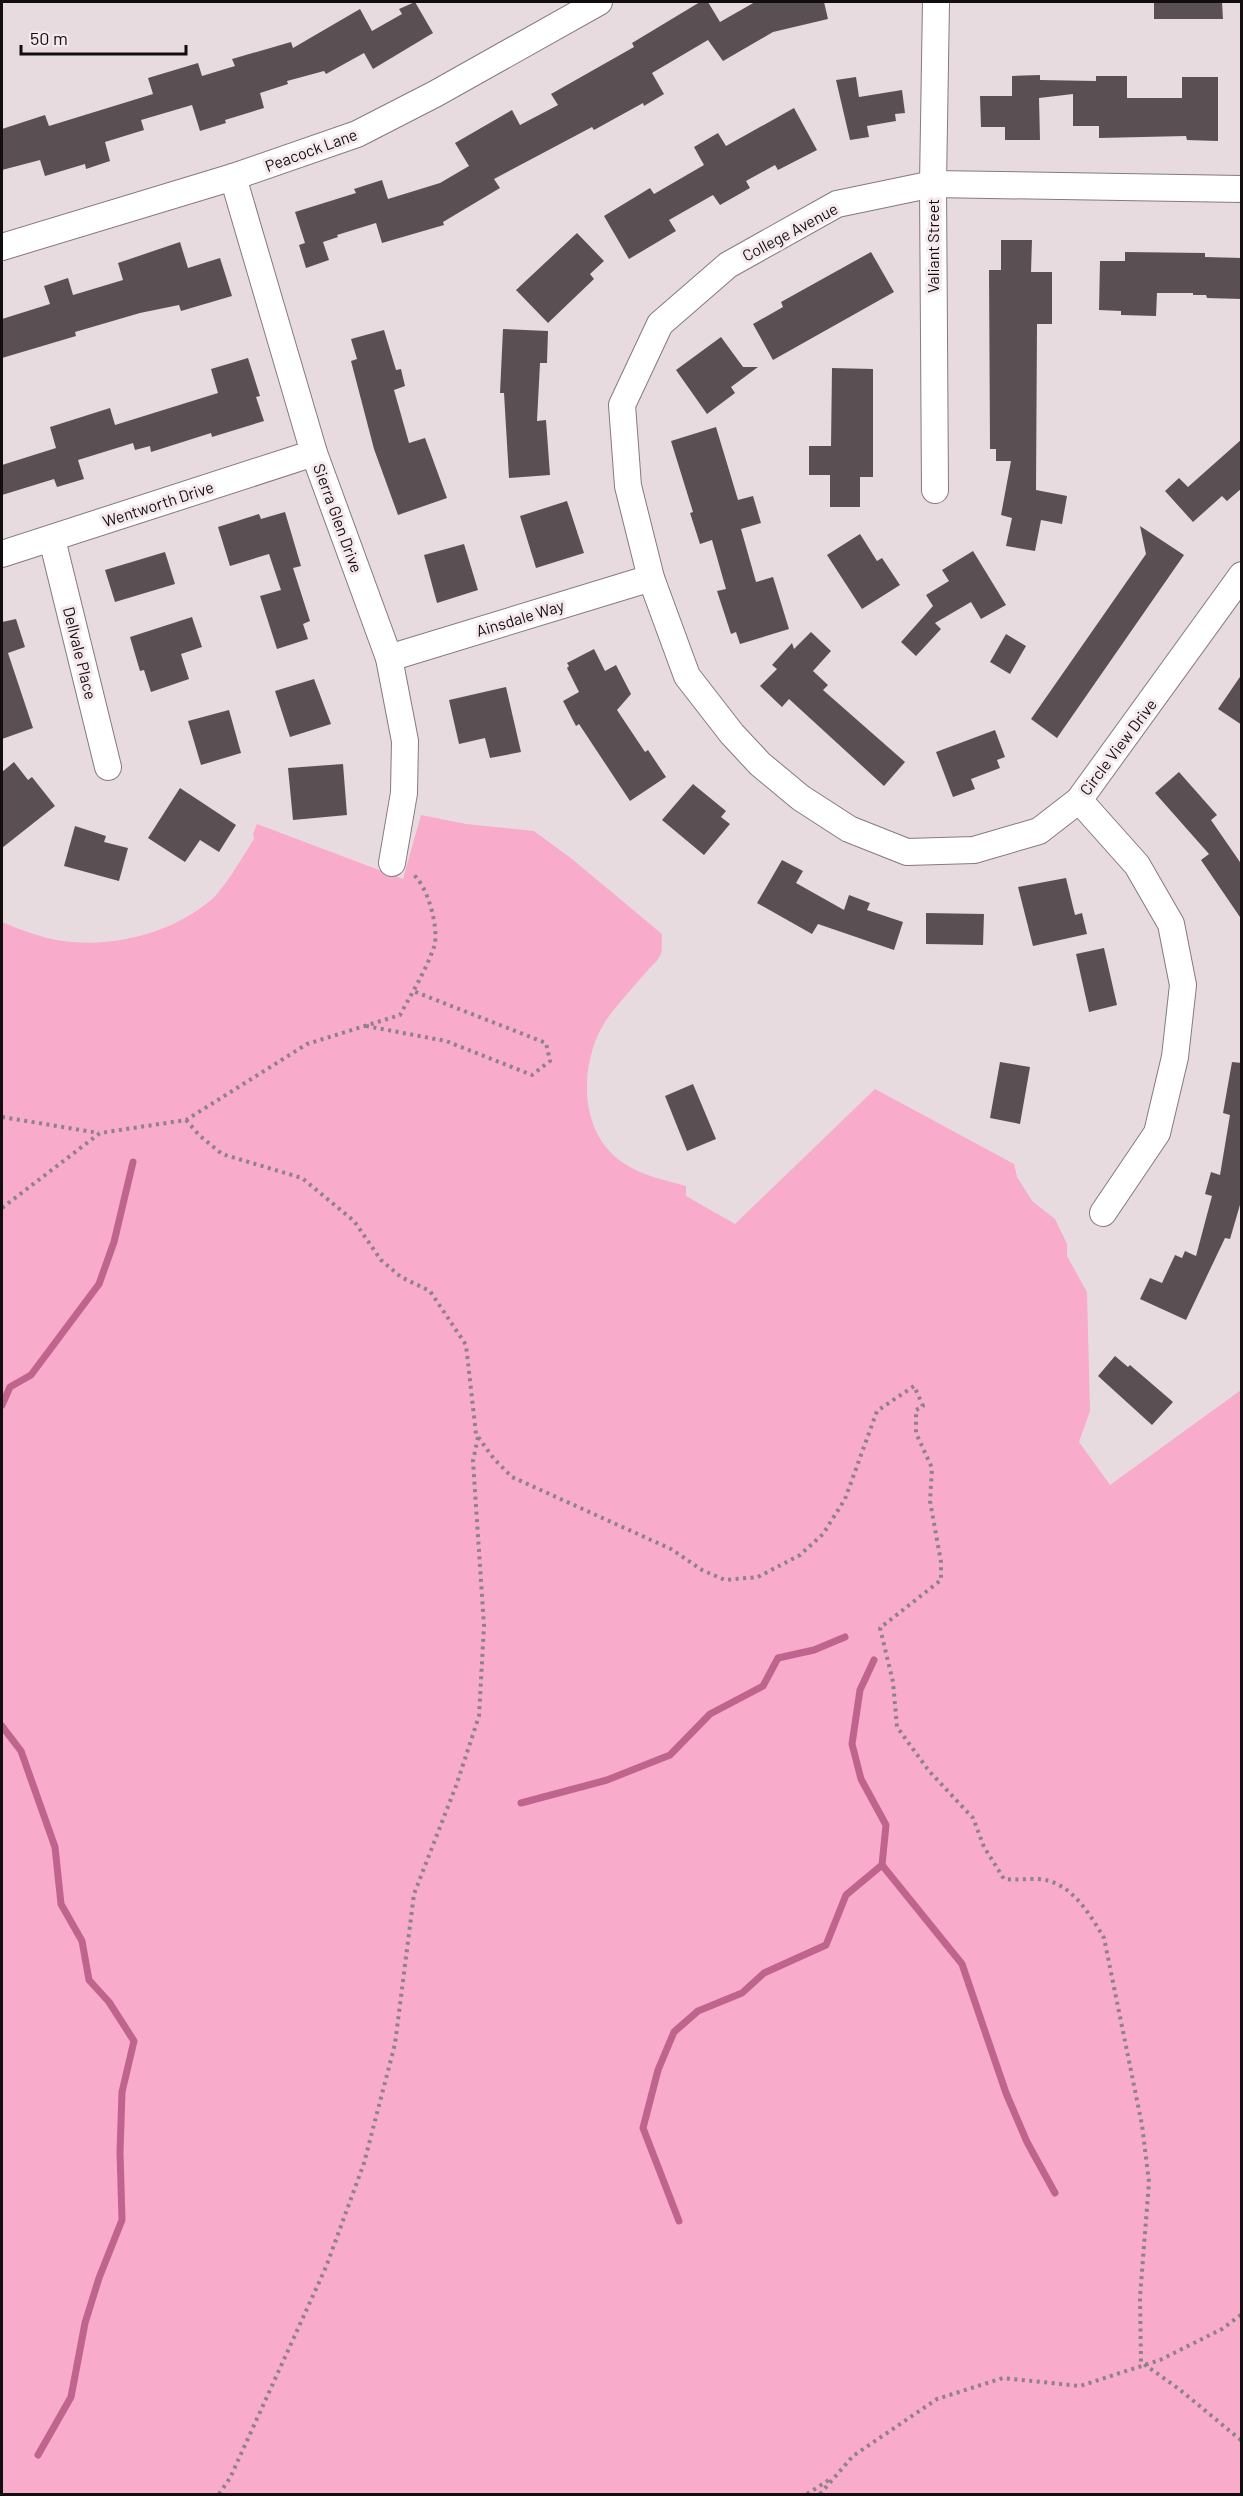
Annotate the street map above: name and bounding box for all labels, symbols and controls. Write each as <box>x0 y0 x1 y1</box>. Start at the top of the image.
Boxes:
scale bar <box>21 18 186 56</box>
text: 50 m <box>30 27 68 49</box>
street label: Peacock Lane <box>262 124 359 175</box>
street label: College Avenue <box>739 198 841 265</box>
street label: Valiant Street <box>923 199 942 293</box>
street label: Sierra Glen Drive <box>310 461 367 575</box>
street label: Wentworth Drive <box>100 477 216 530</box>
street label: Ainsdale Way <box>473 595 567 640</box>
street label: Dellvale Place <box>60 605 101 701</box>
street label: Circle View Drive <box>1075 695 1160 799</box>

